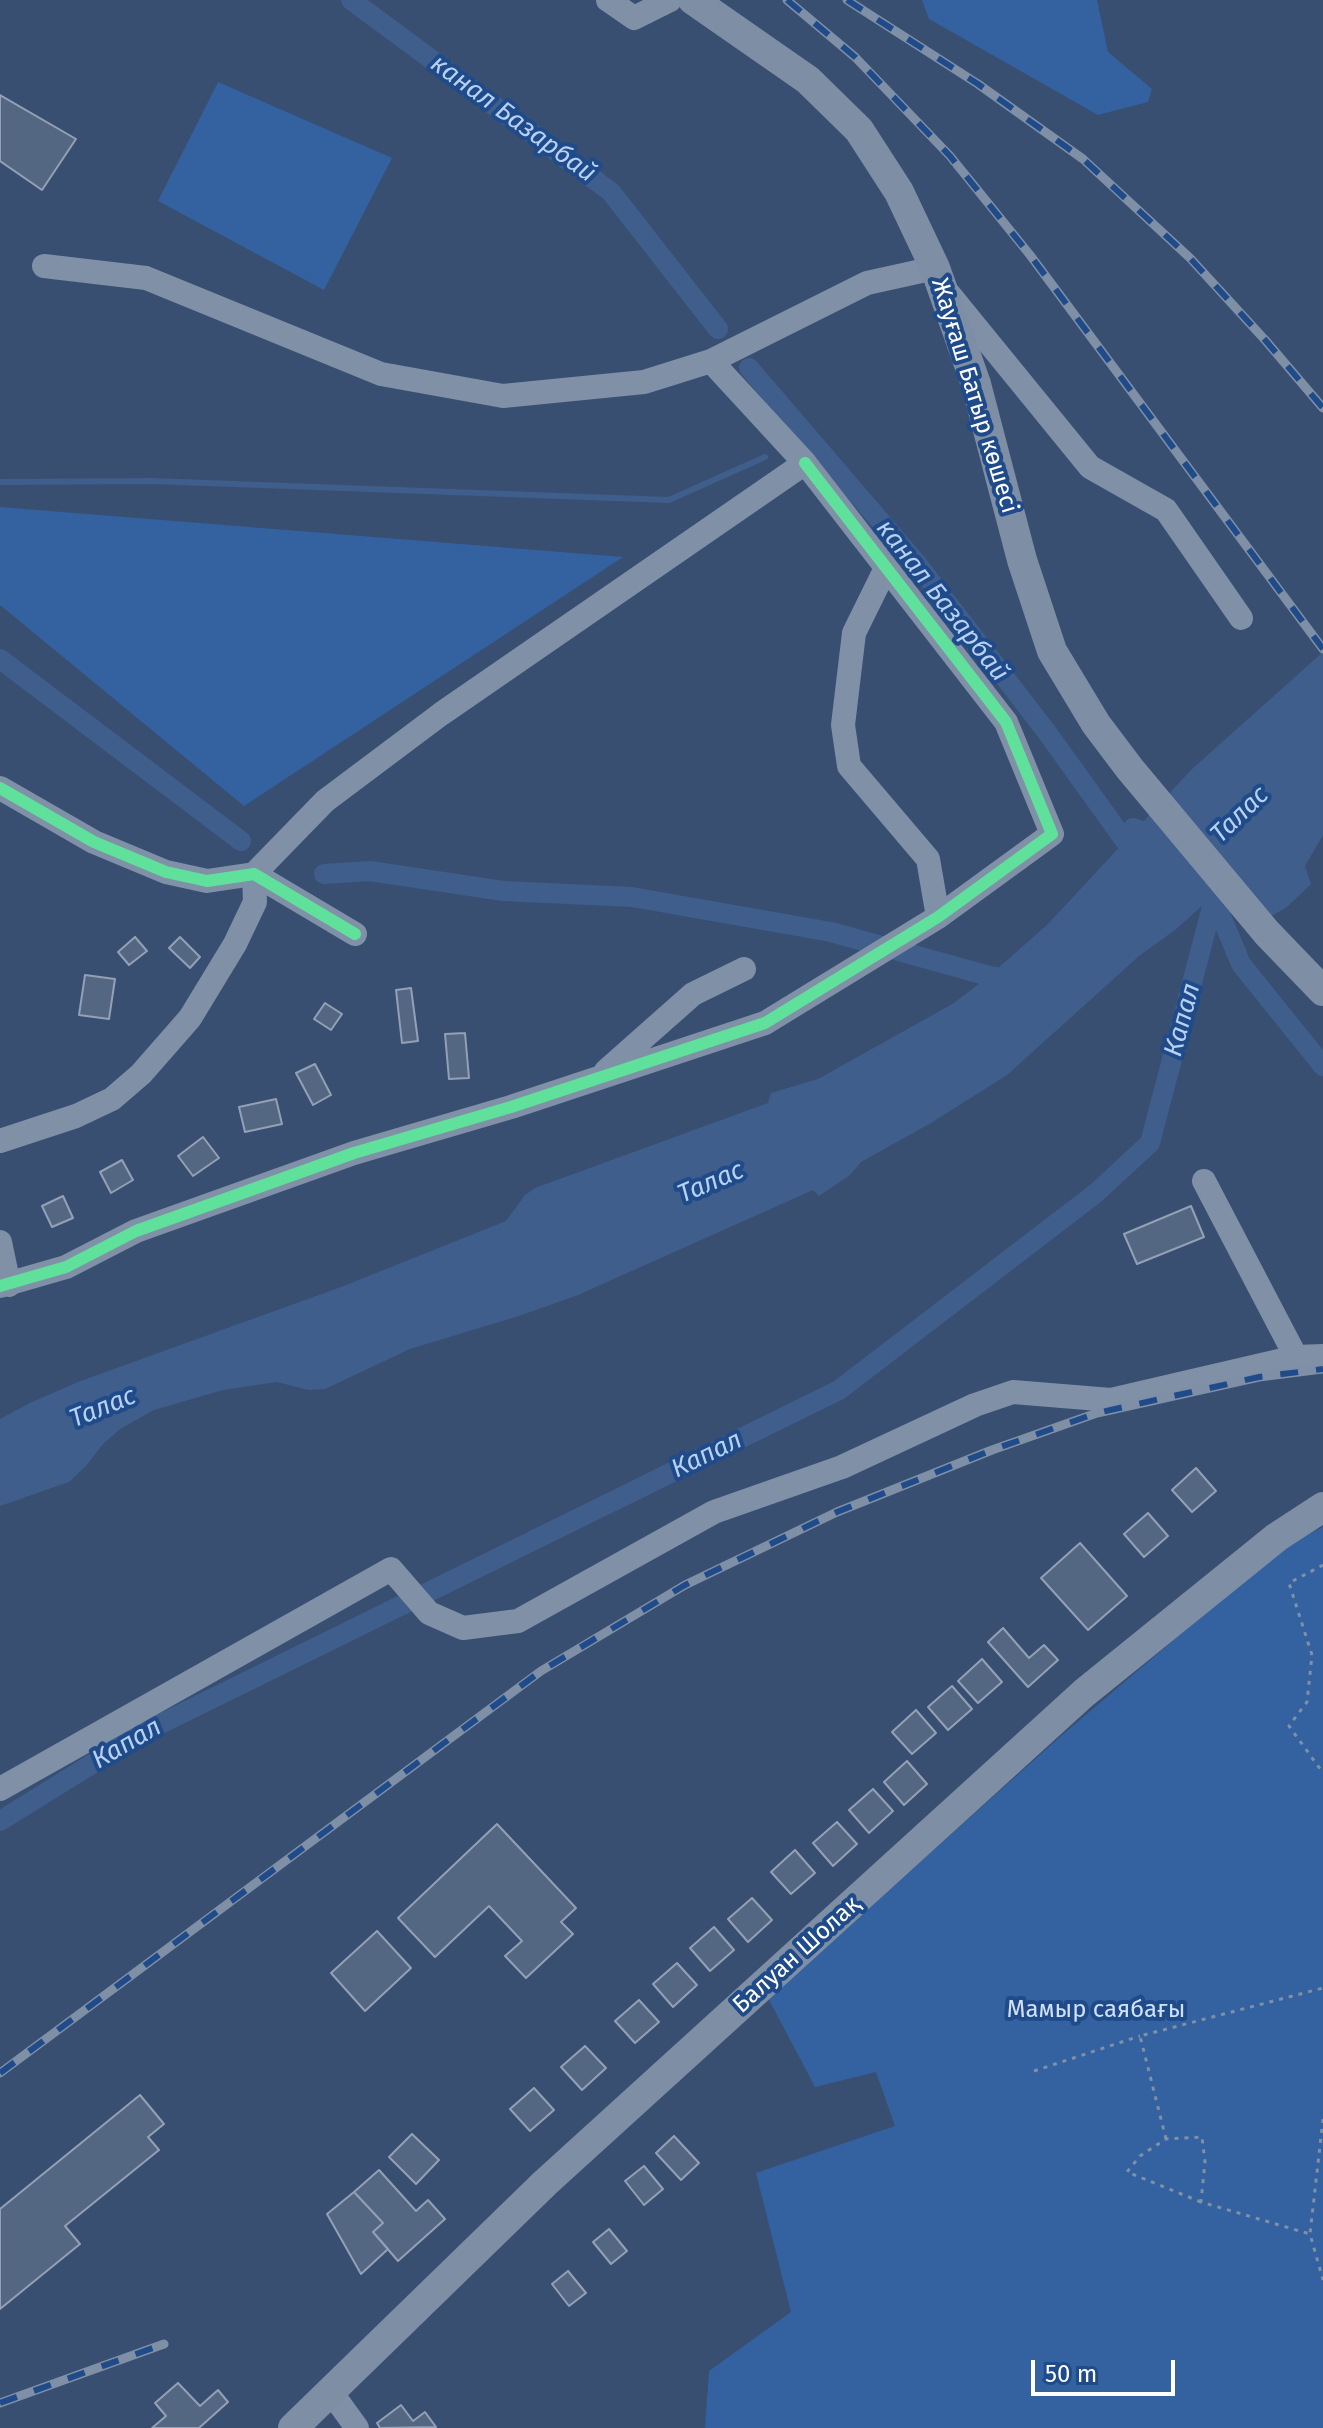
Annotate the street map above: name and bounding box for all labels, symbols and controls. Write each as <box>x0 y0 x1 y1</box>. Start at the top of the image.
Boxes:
water label: канал Базарбай <box>424 48 602 190</box>
street label: Жауғаш Батыр көшесі <box>925 275 1023 517</box>
water label: канал Базарбай <box>869 514 1015 688</box>
water label: Талас <box>1205 780 1275 850</box>
water label: Капал <box>1158 980 1208 1060</box>
water label: Талас <box>673 1155 749 1211</box>
water label: Талас <box>65 1381 141 1435</box>
water label: Капал <box>667 1425 747 1485</box>
water label: Капал <box>87 1712 167 1776</box>
street label: Балуан Шолақ <box>727 1890 867 2020</box>
park label: Мамыр саябағы <box>1007 1996 1185 2024</box>
scale bar <box>1035 2344 1179 2394</box>
text: 50 m <box>1045 2360 1097 2388</box>

